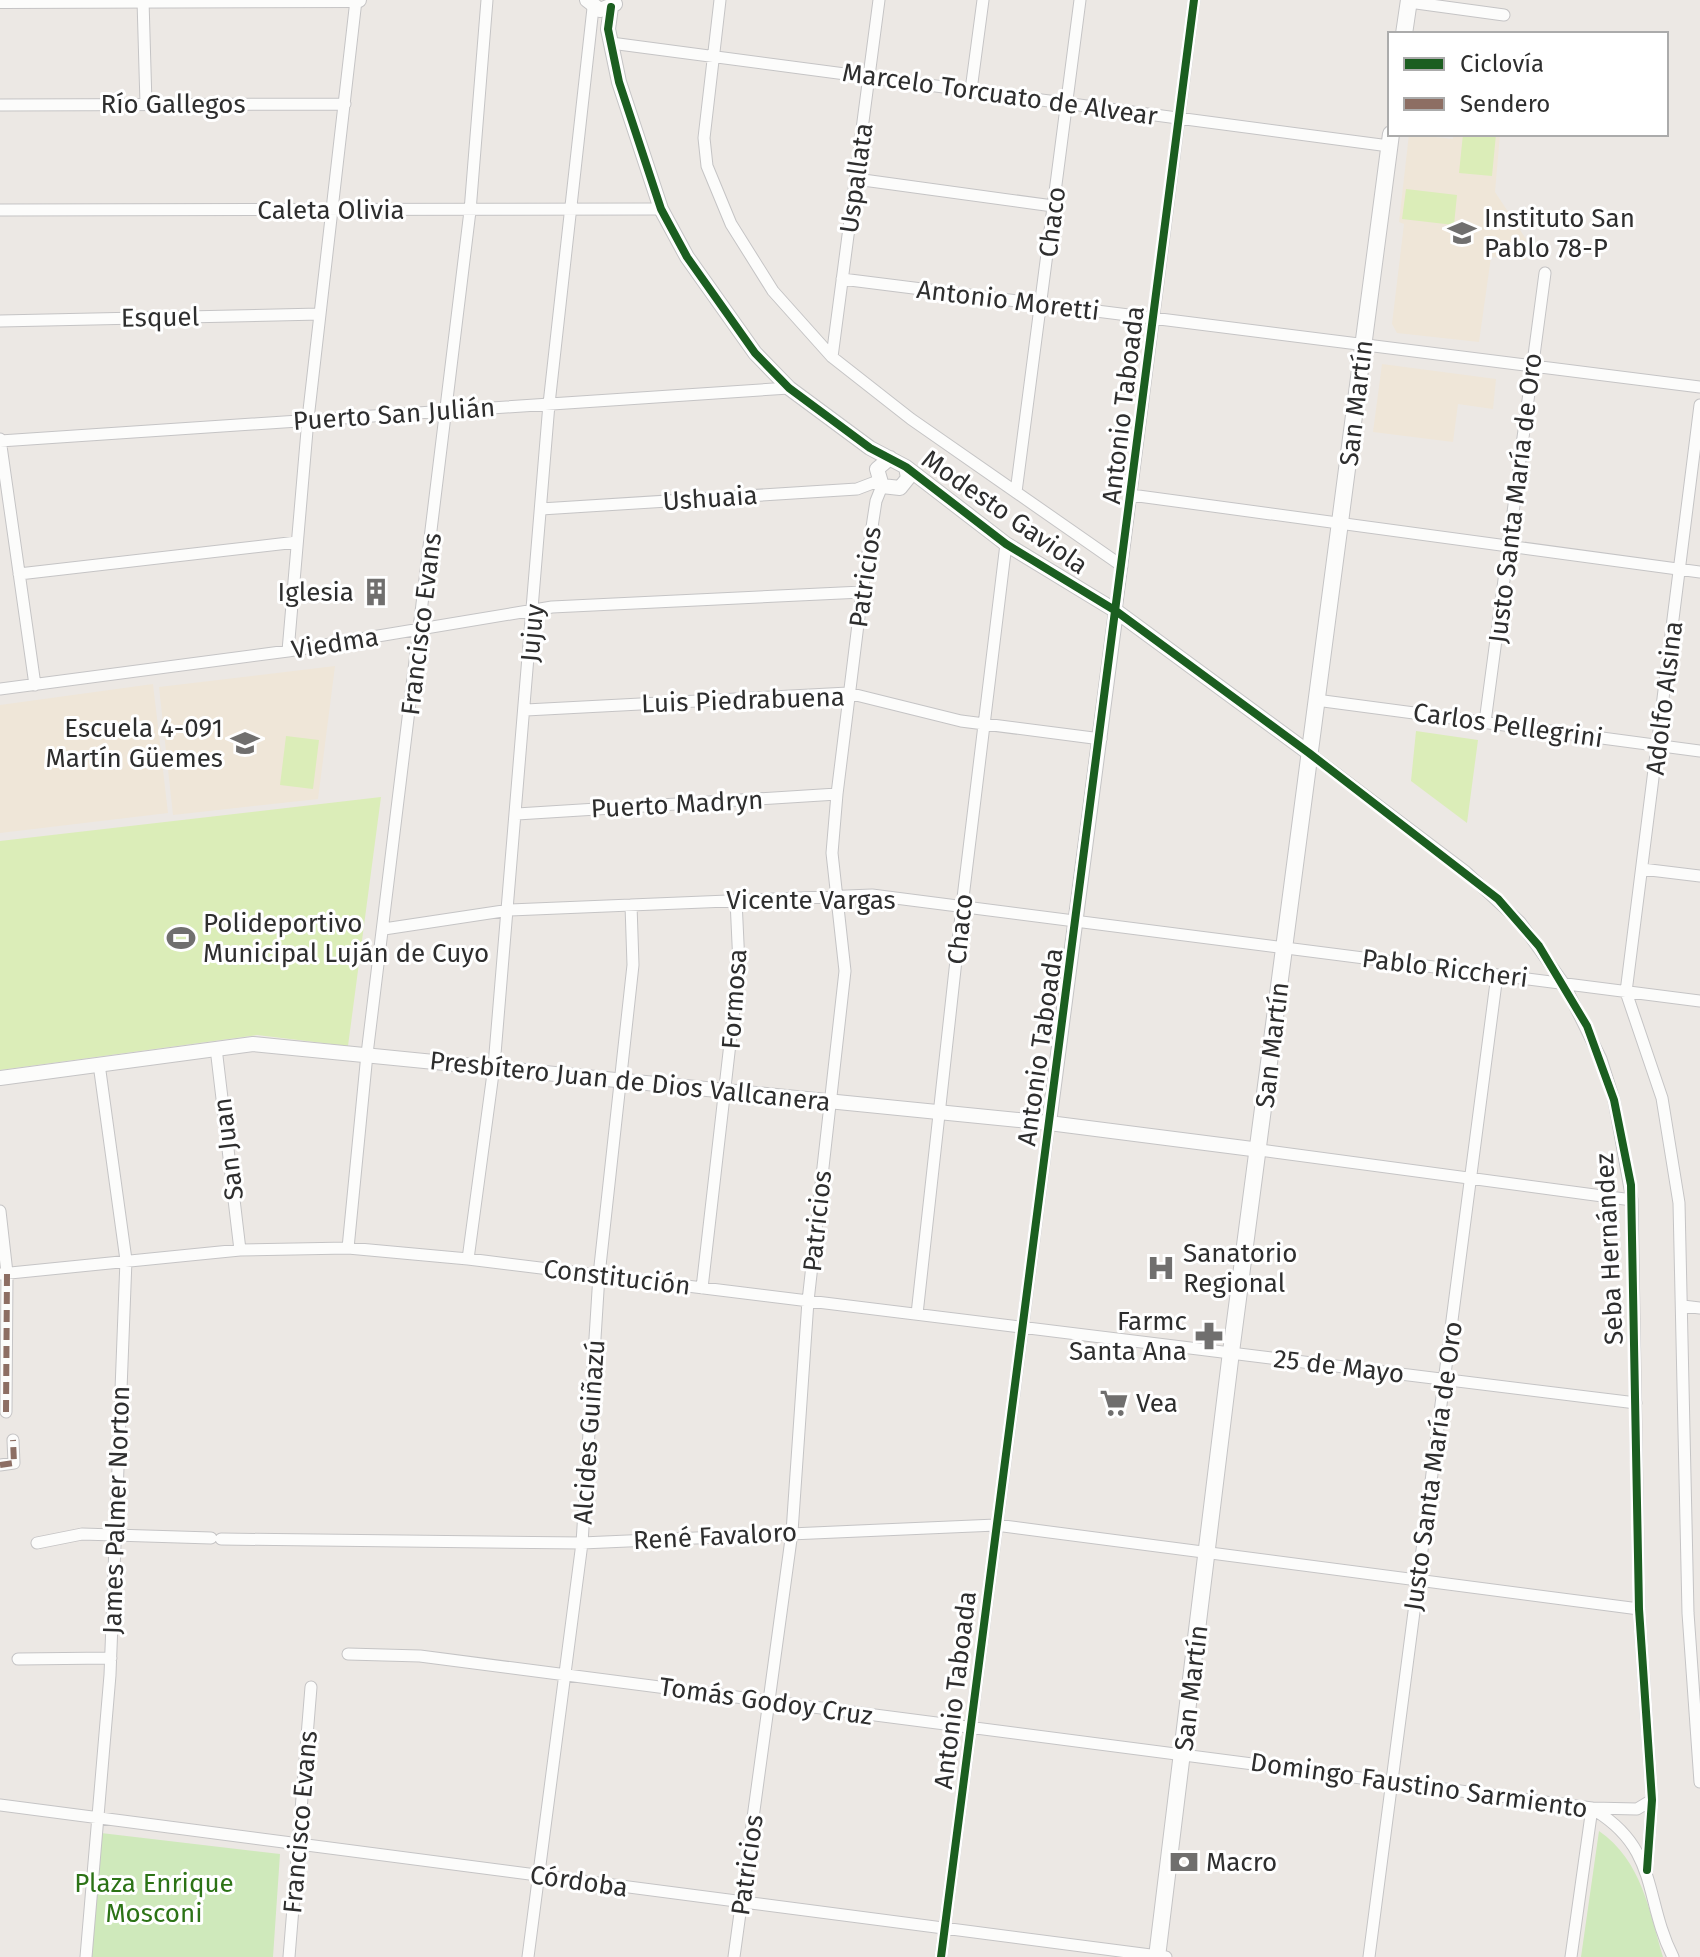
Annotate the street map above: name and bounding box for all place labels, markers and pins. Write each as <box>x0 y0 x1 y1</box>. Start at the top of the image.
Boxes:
place label: Instituto San Pablo 78-P <box>1484 203 1635 264</box>
school or university icon: Instituto San Pablo 78-P <box>1447 218 1477 248</box>
place label: Iglesia <box>278 577 354 608</box>
building icon: Iglesia <box>361 577 391 607</box>
place label: Escuela 4-091 Martín Güemes <box>45 713 223 774</box>
school or university icon: Escuela 4-091 Martín Güemes <box>230 728 260 758</box>
place label: Polideportivo Municipal Luján de Cuyo <box>203 908 489 969</box>
sports icon: Polideportivo Municipal Luján de Cuyo <box>166 923 196 953</box>
place label: Sanatorio Regional <box>1183 1238 1297 1299</box>
hospital icon: Sanatorio Regional <box>1146 1253 1176 1283</box>
place label: Farmc Santa Ana <box>1069 1306 1187 1367</box>
pharmacy icon: Farmc Santa Ana <box>1194 1321 1224 1351</box>
supermarket icon: Vea <box>1099 1388 1129 1418</box>
place label: Vea <box>1136 1388 1178 1419</box>
bank icon: Macro <box>1169 1847 1199 1877</box>
place label: Macro <box>1206 1847 1277 1878</box>

